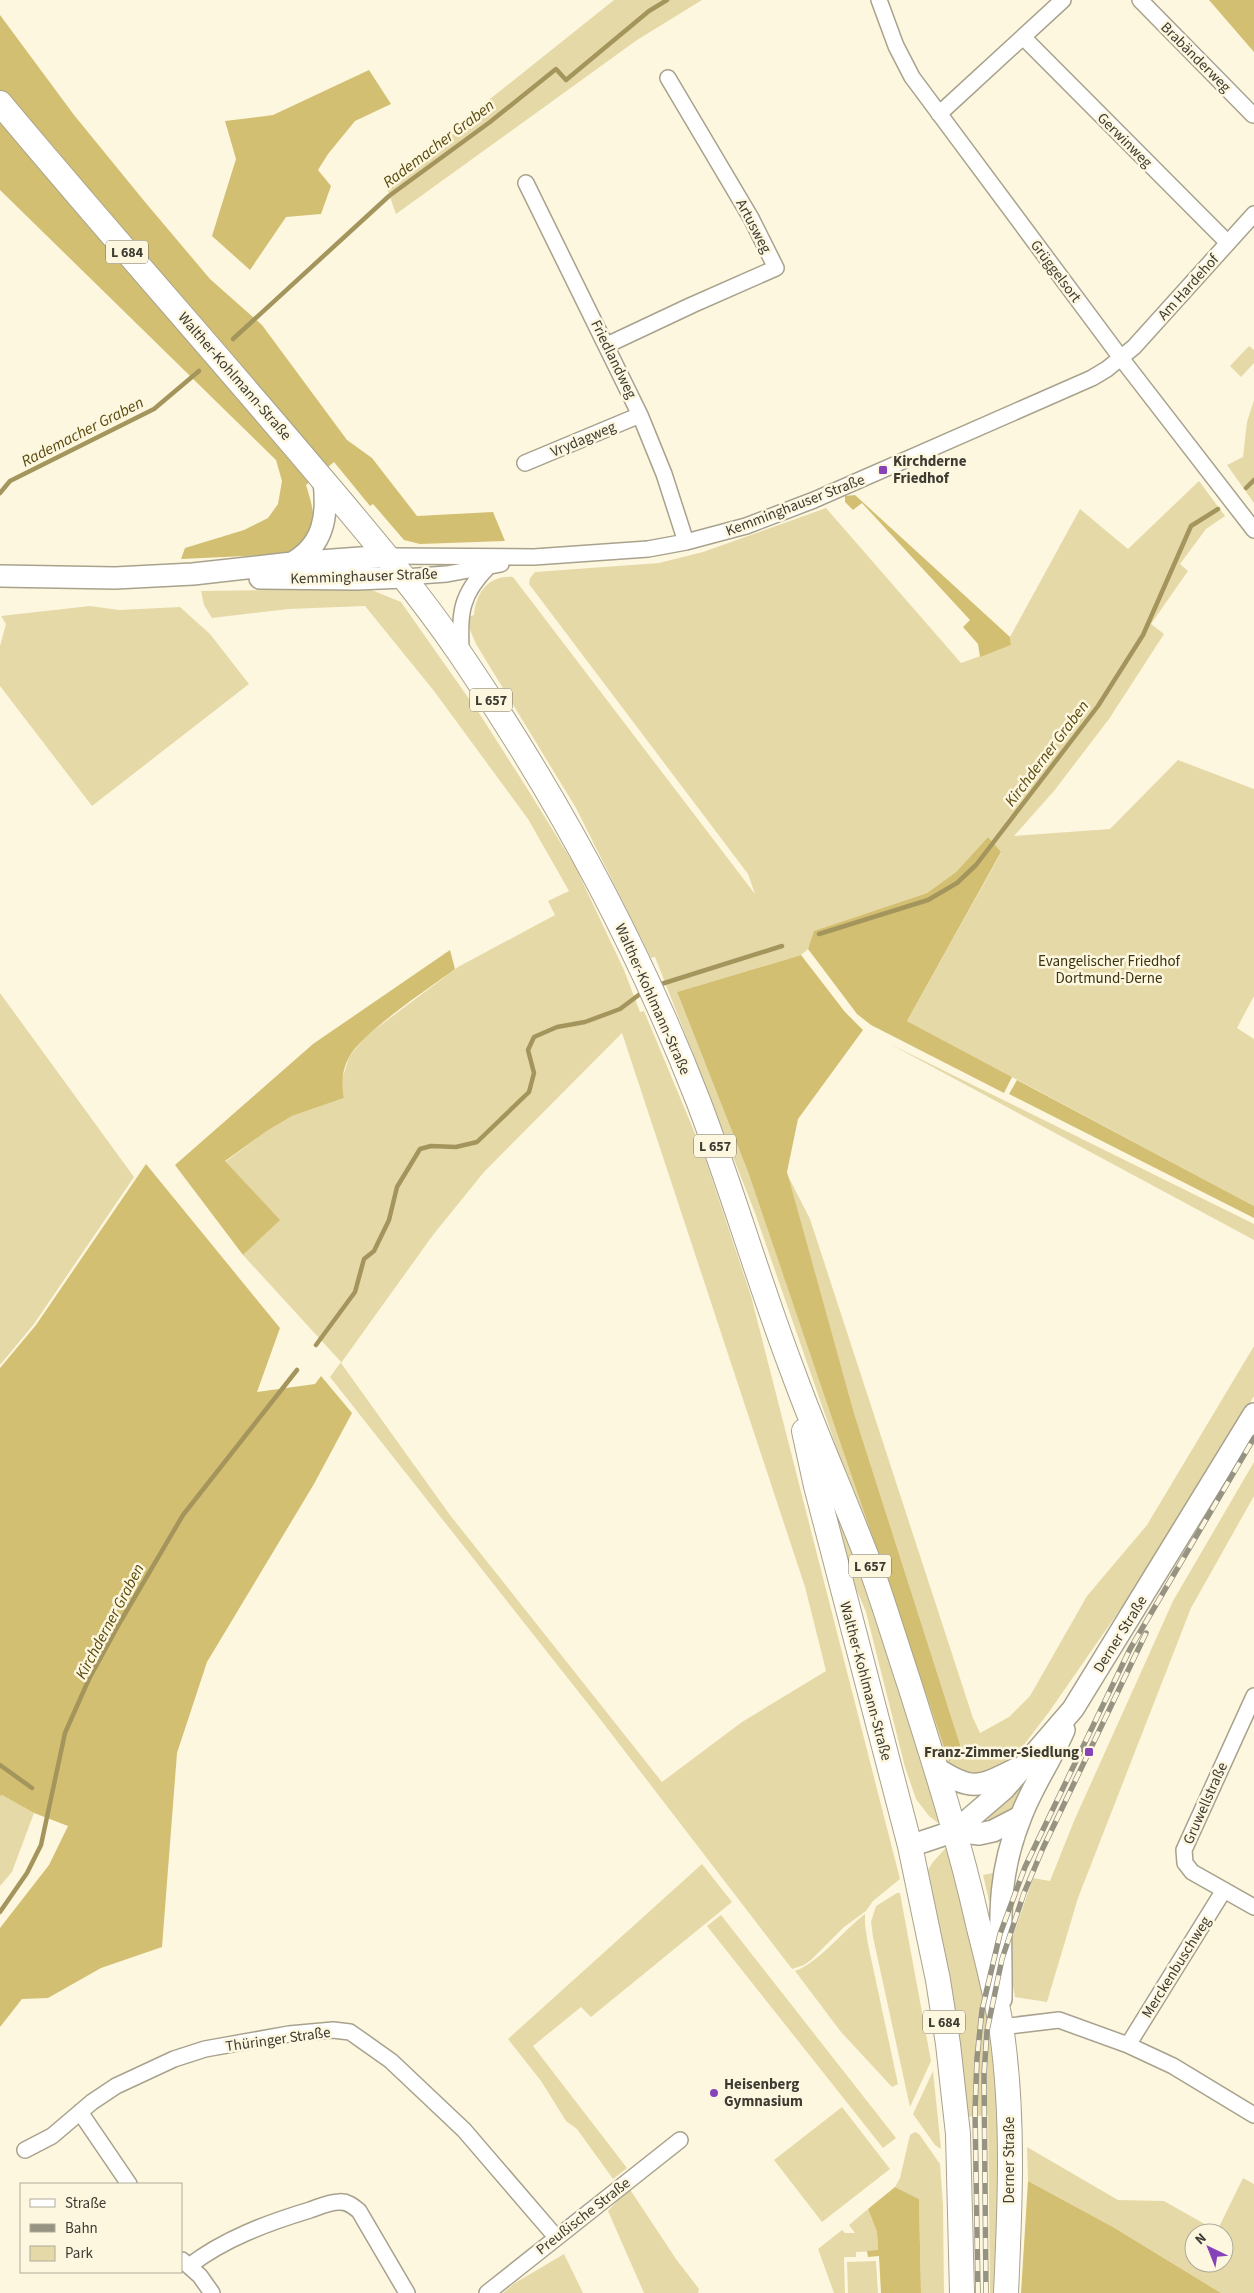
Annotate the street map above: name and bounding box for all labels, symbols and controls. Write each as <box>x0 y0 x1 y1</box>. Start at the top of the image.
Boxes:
street label: Brabänderweg <box>1156 17 1236 98</box>
water label: Rademacher Graben <box>378 95 499 193</box>
street label: Gerwinweg <box>1092 108 1157 173</box>
street label: Artusweg <box>731 195 777 257</box>
street label: Grüggelsort <box>1025 236 1086 307</box>
road number: L 684 <box>106 240 148 264</box>
street label: Am Hardehof <box>1153 249 1224 325</box>
street label: Walther-Kohlmann-Straße <box>173 308 296 445</box>
street label: Friedlandweg <box>585 316 642 403</box>
water label: Rademacher Graben <box>18 392 147 472</box>
street label: Vrydagweg <box>547 416 619 463</box>
place label: Kirchderne Friedhof <box>893 451 967 489</box>
marker: Kirchderne Friedhof <box>877 464 889 476</box>
street label: Kemminghauser Straße <box>723 469 868 542</box>
street label: Kemminghauser Straße <box>290 563 438 590</box>
road number: L 657 <box>470 688 512 712</box>
water label: Kirchderner Graben <box>1000 696 1094 811</box>
street label: Walther-Kohlmann-Straße <box>610 920 695 1078</box>
park label: Evangelischer Friedhof Dortmund-Derne <box>1038 951 1181 989</box>
road number: L 657 <box>694 1134 736 1158</box>
road number: L 657 <box>849 1554 891 1578</box>
water label: Kirchderner Graben <box>70 1560 150 1683</box>
street label: Derner Straße <box>1088 1592 1152 1677</box>
street label: Walther-Kohlmann-Straße <box>834 1599 897 1763</box>
place label: Franz-Zimmer-Siedlung <box>924 1742 1079 1763</box>
marker: Franz-Zimmer-Siedlung <box>1083 1746 1095 1758</box>
street label: Gruwellstraße <box>1178 1759 1233 1848</box>
street label: Merckenbuschweg <box>1137 1912 1216 2022</box>
road number: L 684 <box>923 2010 965 2034</box>
street label: Thüringer Straße <box>224 2022 332 2057</box>
place label: Heisenberg Gymnasium <box>724 2074 803 2112</box>
marker: Heisenberg Gymnasium <box>708 2087 720 2099</box>
street label: Derner Straße <box>999 2117 1020 2203</box>
street label: Preußische Straße <box>532 2173 635 2260</box>
legend <box>20 2183 182 2273</box>
text: Straße <box>65 2193 106 2214</box>
text: Bahn <box>65 2218 98 2239</box>
north arrow <box>1184 2223 1234 2273</box>
text: N <box>1191 2229 1211 2250</box>
text: Park <box>65 2243 94 2264</box>

